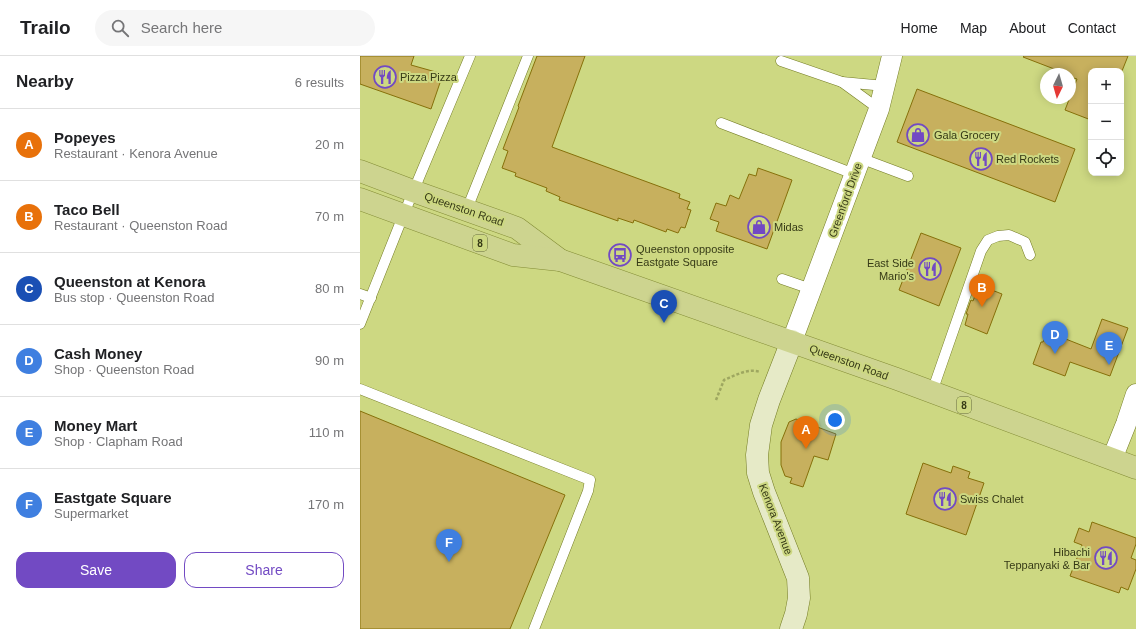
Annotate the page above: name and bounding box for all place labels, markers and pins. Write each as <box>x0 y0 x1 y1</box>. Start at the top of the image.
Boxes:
restaurant icon: Pizza Pizza <box>372 64 398 90</box>
place label: Pizza Pizza <box>400 71 458 83</box>
shop icon: Gala Grocery <box>905 122 931 148</box>
place label: Gala Grocery <box>934 129 1000 141</box>
restaurant icon: Red Rockets <box>968 146 994 172</box>
place label: Red Rockets <box>996 153 1059 165</box>
shop icon: Midas <box>746 214 772 240</box>
place label: Midas <box>774 221 804 233</box>
bus stop icon: Queenston opposite Eastgate Square <box>607 242 633 268</box>
place label: Queenston opposite Eastgate Square <box>636 243 734 268</box>
restaurant icon: East Side Mario's <box>917 256 943 282</box>
place label: East Side Mario's <box>867 257 914 282</box>
pin: B <box>969 274 995 307</box>
pin: C <box>651 290 677 323</box>
pin: D <box>1042 321 1068 354</box>
pin: E <box>1096 332 1122 365</box>
pin: A <box>793 416 819 449</box>
restaurant icon: Swiss Chalet <box>932 486 958 512</box>
place label: Swiss Chalet <box>960 493 1024 505</box>
pin: F <box>436 529 462 562</box>
restaurant icon: Hibachi Teppanyaki & Bar <box>1093 545 1119 571</box>
place label: Hibachi Teppanyaki & Bar <box>1004 546 1090 571</box>

